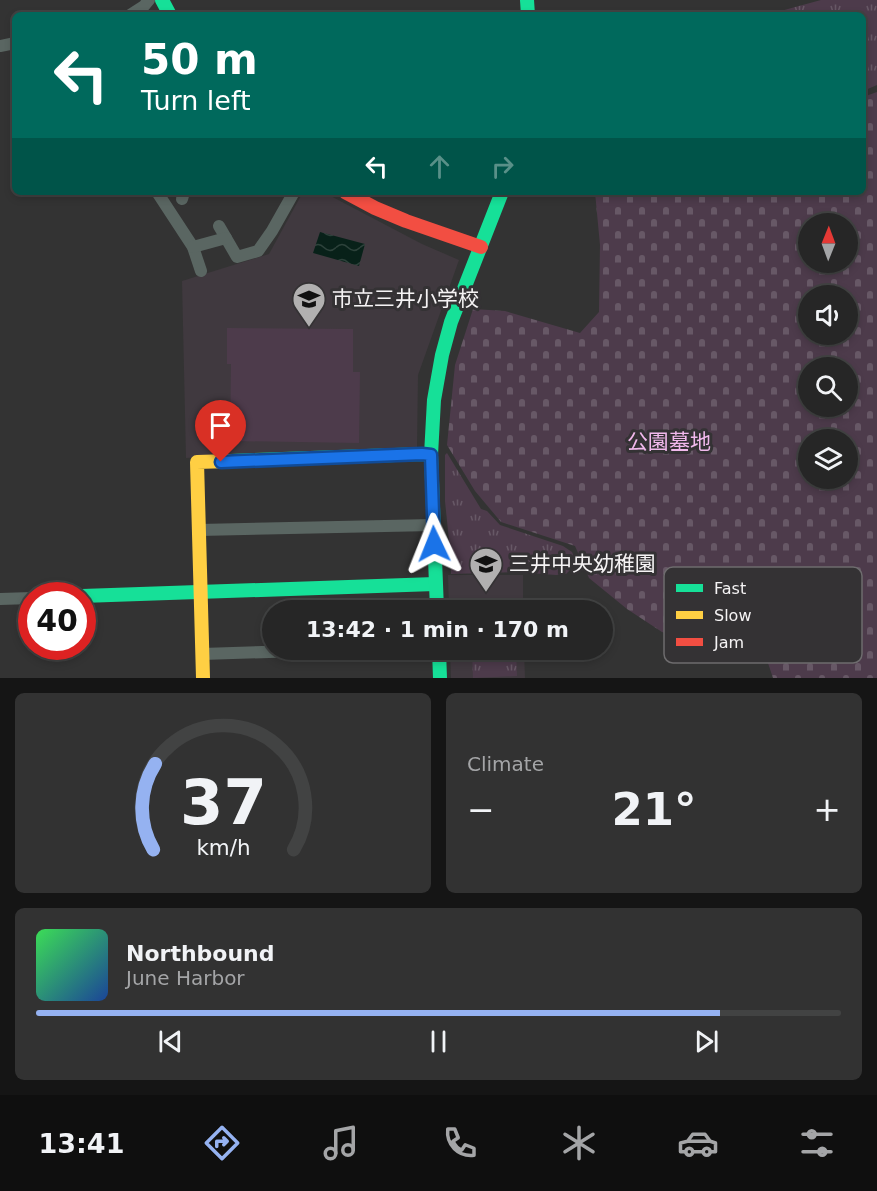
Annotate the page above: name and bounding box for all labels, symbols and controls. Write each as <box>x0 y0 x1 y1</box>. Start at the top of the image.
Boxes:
text: 50 m <box>141 35 258 84</box>
icon: left <box>42 36 120 114</box>
text: Turn left <box>141 85 251 116</box>
icon: left <box>360 150 393 183</box>
icon: ahead <box>423 150 456 183</box>
icon: right <box>486 150 519 183</box>
north arrow <box>798 213 858 273</box>
map controls <box>798 213 858 489</box>
school or university icon: 市立三井小学校 <box>291 281 327 328</box>
button: sound <box>798 285 858 345</box>
place label: 市立三井小学校 <box>332 287 479 311</box>
button: search <box>798 357 858 417</box>
pin <box>195 400 246 462</box>
icon: arrive <box>204 409 237 442</box>
button: layers <box>798 429 858 489</box>
park label: 公園墓地 <box>627 430 711 454</box>
position arrow <box>402 512 466 576</box>
school or university icon: 三井中央幼稚園 <box>468 546 504 593</box>
place label: 三井中央幼稚園 <box>509 552 656 576</box>
legend <box>664 567 862 663</box>
text: Fast <box>714 579 746 598</box>
speed limit sign: 40 <box>18 582 96 660</box>
text: Slow <box>714 606 751 625</box>
text: 13:42 · 1 min · 170 m <box>306 617 569 642</box>
text: Jam <box>713 633 744 652</box>
text: Climate <box>467 752 544 776</box>
text: 37 <box>180 766 266 839</box>
text: 21° <box>611 783 697 836</box>
text: − <box>467 790 495 829</box>
text: + <box>813 790 841 829</box>
text: km/h <box>196 835 250 860</box>
text: Northbound <box>126 941 275 966</box>
text: June Harbor <box>126 966 245 990</box>
icon: previous <box>154 1025 187 1058</box>
icon: pause <box>422 1025 455 1058</box>
icon: next <box>690 1025 723 1058</box>
icon: directions <box>201 1122 243 1164</box>
icon: music <box>320 1122 362 1164</box>
icon: phone <box>439 1122 481 1164</box>
icon: climate <box>558 1122 600 1164</box>
icon: car <box>677 1122 719 1164</box>
icon: filters <box>796 1122 838 1164</box>
text: 13:41 <box>39 1128 124 1159</box>

